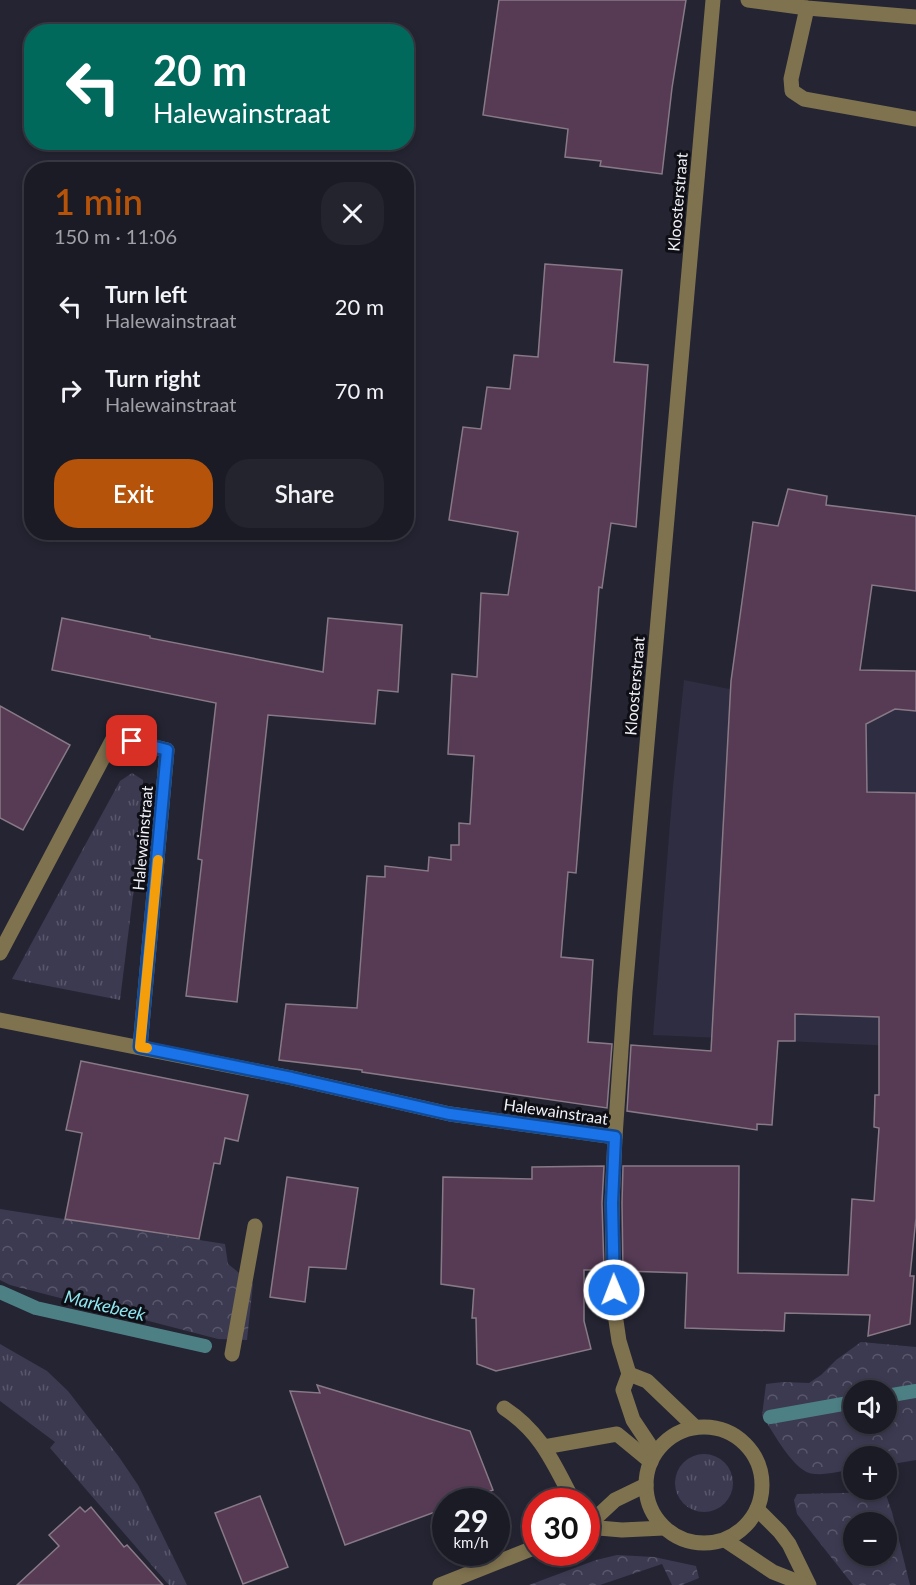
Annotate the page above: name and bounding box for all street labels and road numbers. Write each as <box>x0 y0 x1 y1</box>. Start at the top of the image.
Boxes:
street label: Kloosterstraat <box>663 151 691 252</box>
street label: Kloosterstraat <box>620 635 648 736</box>
street label: Halewainstraat <box>128 785 156 891</box>
street label: Halewainstraat <box>503 1094 610 1128</box>

